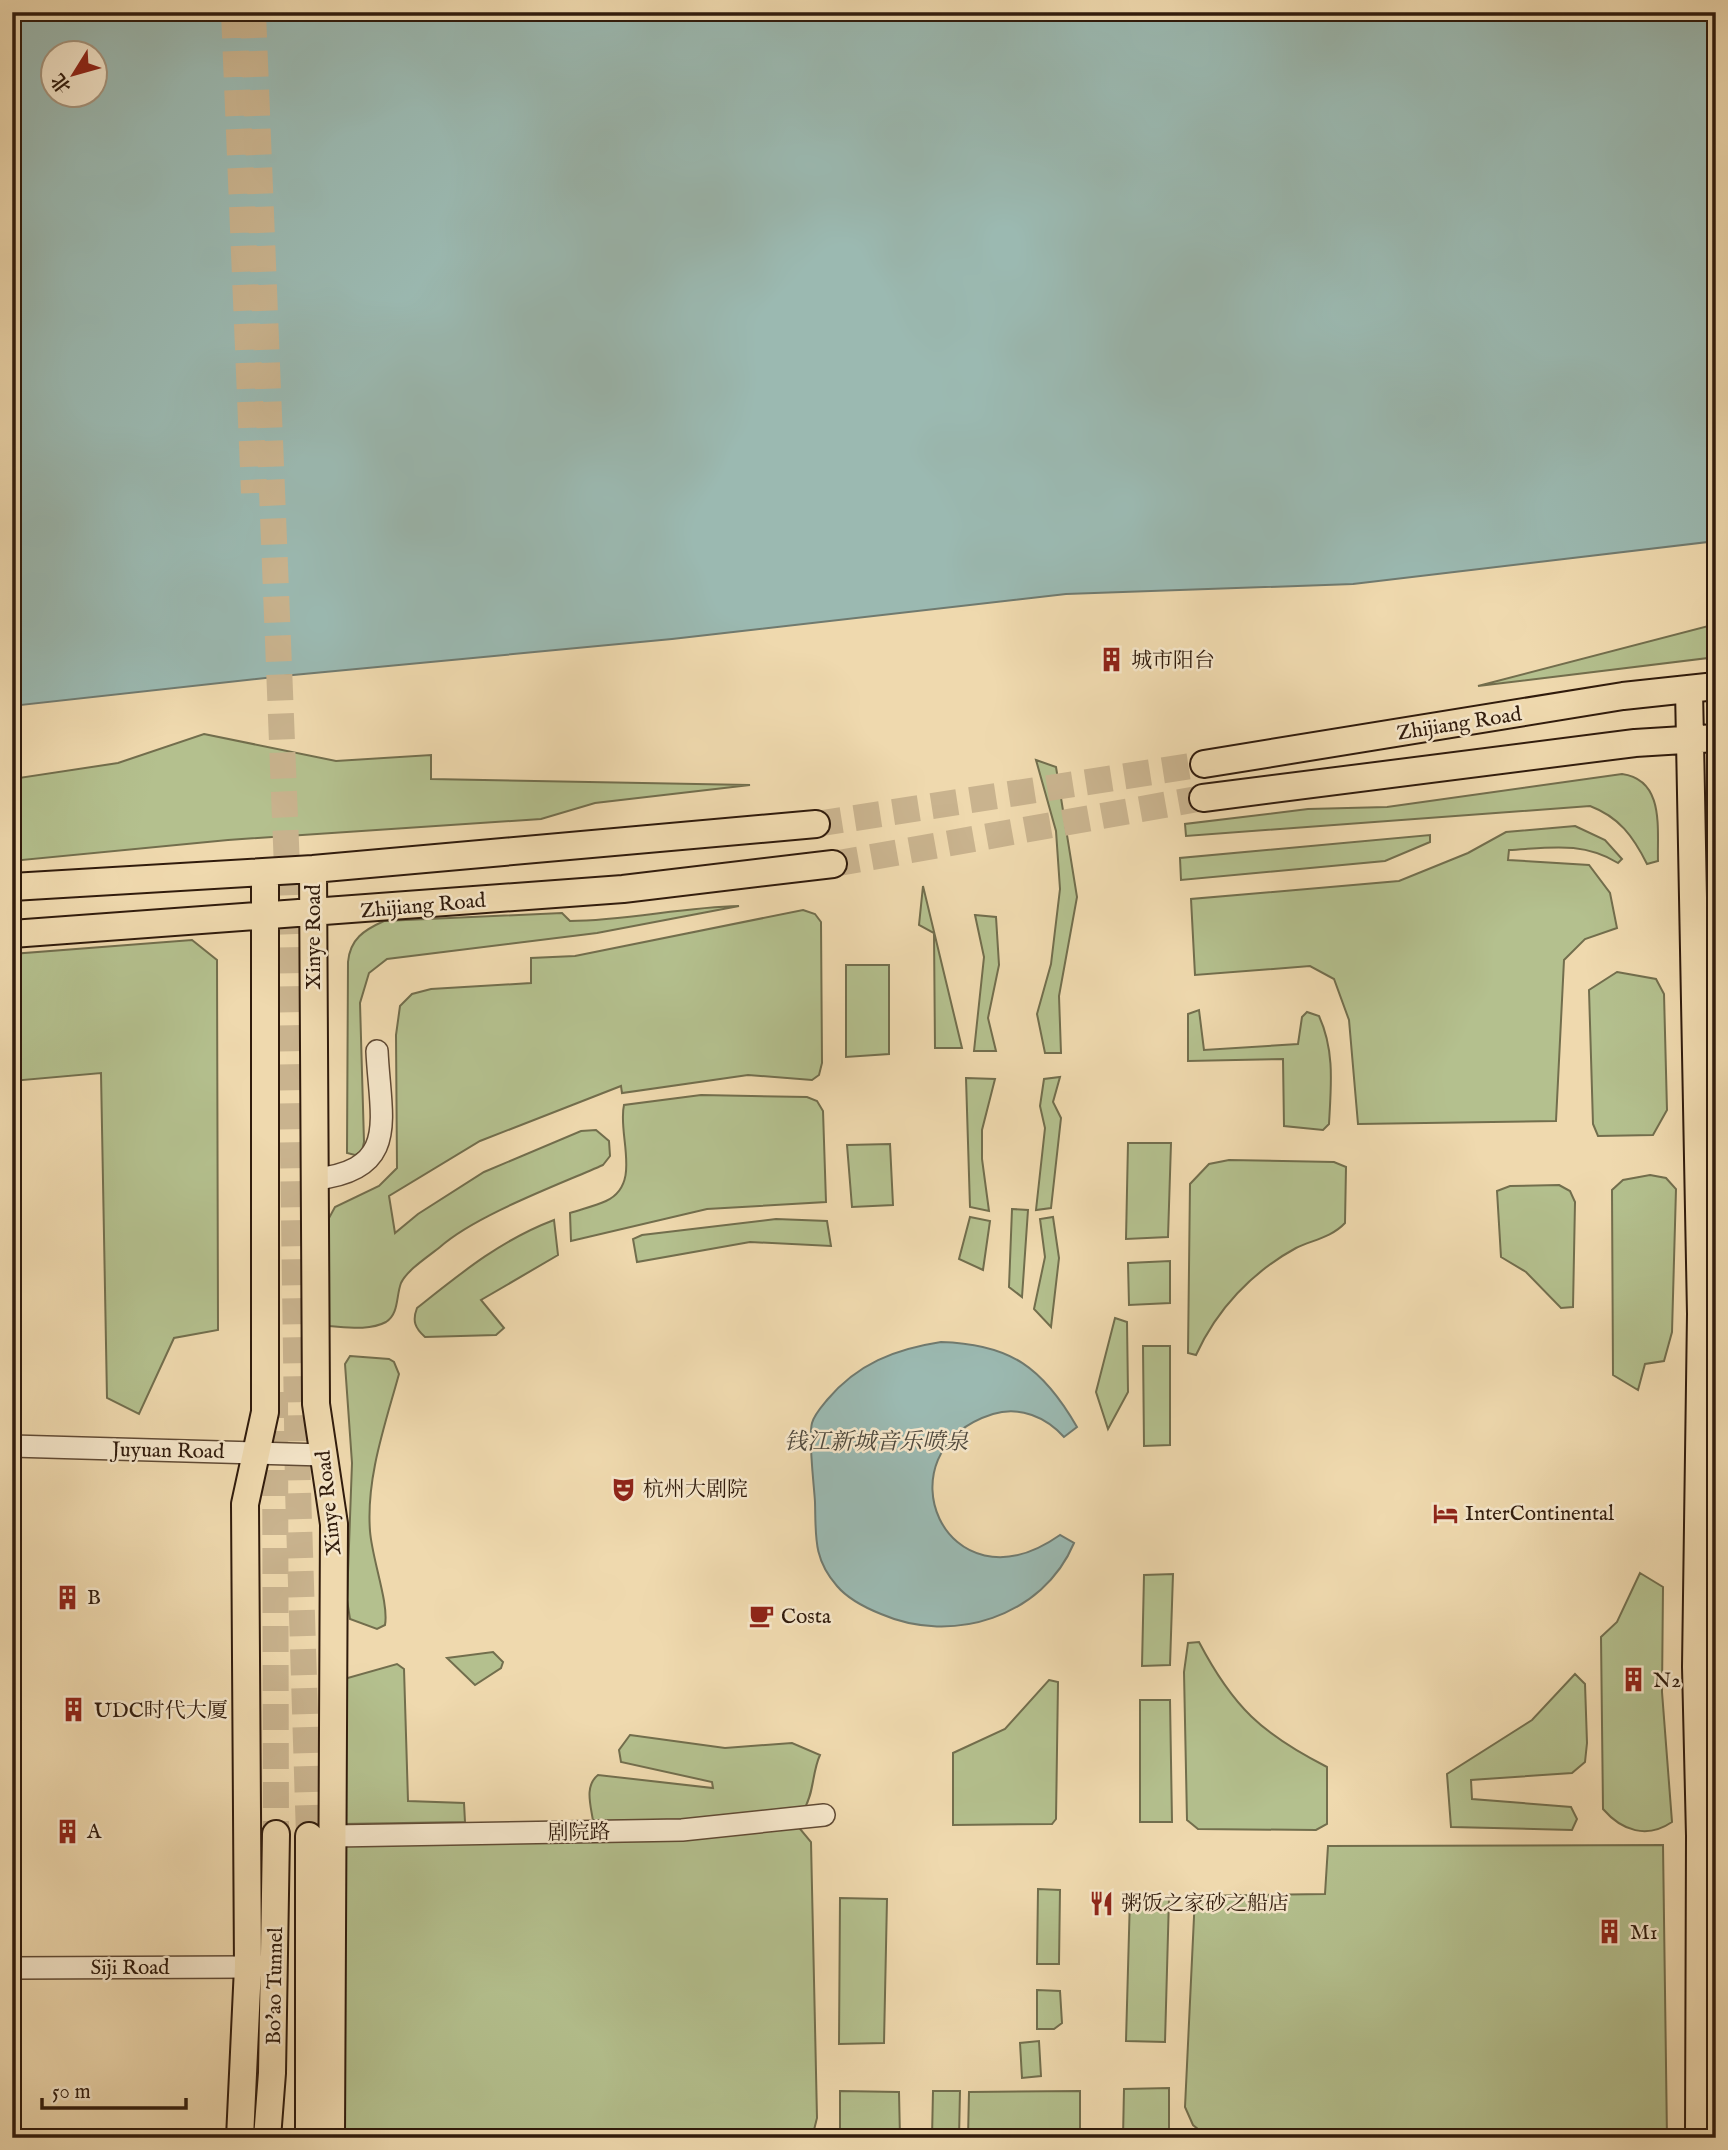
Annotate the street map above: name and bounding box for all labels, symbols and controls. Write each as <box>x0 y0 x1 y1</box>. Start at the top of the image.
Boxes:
north arrow <box>38 38 108 108</box>
text: 北 <box>47 68 77 98</box>
building icon: 城市阳台 <box>1097 646 1125 674</box>
place label: 城市阳台 <box>1131 648 1215 675</box>
street label: Zhijiang Road <box>1395 701 1524 748</box>
street label: Xinye Road <box>301 884 328 990</box>
street label: Zhijiang Road <box>359 887 488 925</box>
water label: 钱江新城音乐喷泉 <box>784 1428 969 1457</box>
street label: Juyuan Road <box>110 1437 225 1466</box>
street label: Xinye Road <box>310 1448 348 1557</box>
theatre icon: 杭州大剧院 <box>609 1475 637 1503</box>
place label: 杭州大剧院 <box>643 1477 748 1504</box>
hotel icon: InterContinental <box>1431 1499 1459 1527</box>
place label: InterContinental <box>1465 1501 1614 1528</box>
building icon: B <box>53 1583 81 1611</box>
place label: B <box>87 1585 101 1612</box>
cafe icon: Costa <box>747 1602 775 1630</box>
place label: Costa <box>781 1604 832 1631</box>
building icon: N2 <box>1619 1666 1647 1694</box>
place label: N2 <box>1653 1668 1681 1695</box>
building icon: UDC时代大厦 <box>60 1696 88 1724</box>
place label: UDC时代大厦 <box>94 1698 228 1725</box>
building icon: A <box>53 1817 81 1845</box>
place label: A <box>86 1819 102 1846</box>
street label: 剧院路 <box>547 1819 611 1848</box>
restaurant icon: 粥饭之家砂之船店 <box>1087 1889 1115 1917</box>
place label: 粥饭之家砂之船店 <box>1121 1891 1289 1918</box>
building icon: M1 <box>1596 1918 1624 1946</box>
place label: M1 <box>1630 1920 1658 1947</box>
street label: Bo'ao Tunnel <box>261 1927 290 2045</box>
street label: Siji Road <box>91 1955 170 1982</box>
scale bar <box>42 2066 186 2110</box>
text: 50 m <box>52 2079 91 2106</box>

